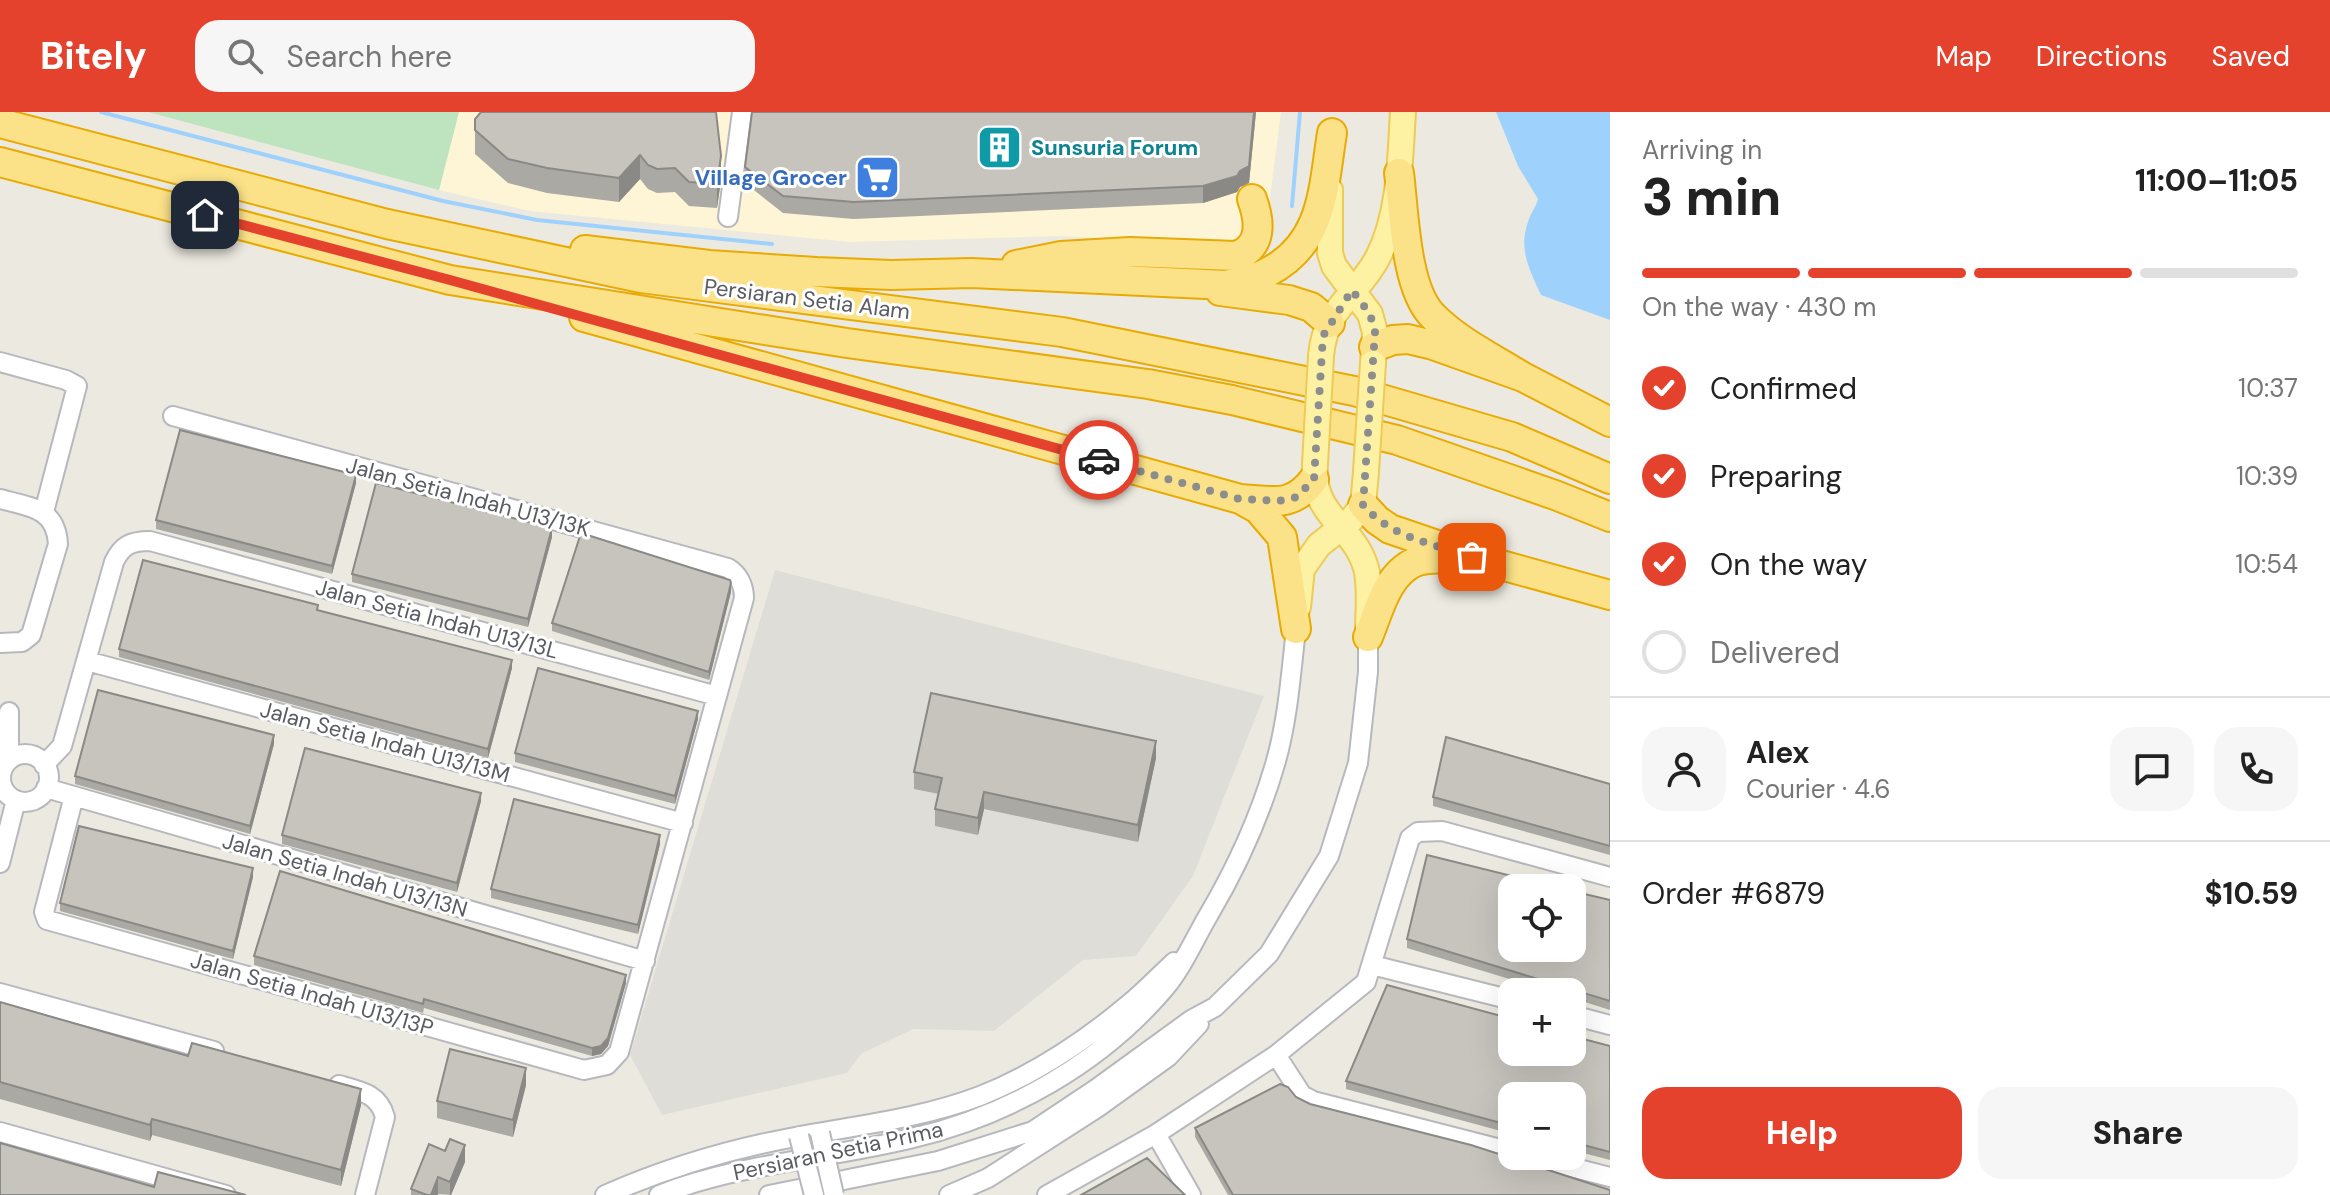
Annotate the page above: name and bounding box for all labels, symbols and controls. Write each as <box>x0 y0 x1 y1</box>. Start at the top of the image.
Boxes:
search box <box>195 20 755 92</box>
text: Bitely <box>40 31 147 81</box>
icon: search <box>223 34 267 78</box>
text: Search here <box>287 37 452 76</box>
text: Map <box>1935 38 1992 75</box>
text: Directions <box>2036 38 2168 75</box>
text: Saved <box>2212 38 2290 75</box>
building icon: Sunsuria Forum <box>976 123 1024 171</box>
place label: Sunsuria Forum <box>1031 133 1198 162</box>
text: Arriving in <box>1642 133 1762 167</box>
supermarket icon: Village Grocer <box>854 153 902 201</box>
text: 11:00–11:05 <box>2135 161 2298 200</box>
place label: Village Grocer <box>695 163 847 192</box>
text: 3 min <box>1642 163 1781 231</box>
pin <box>171 181 239 249</box>
icon: home <box>183 193 227 237</box>
street label: Persiaran Setia Alam <box>702 272 912 326</box>
text: On the way · 430 m <box>1642 290 1876 324</box>
icon: check <box>1642 366 1686 410</box>
text: Confirmed <box>1710 369 1857 408</box>
text: 10:37 <box>2238 371 2298 405</box>
courier <box>1059 420 1139 500</box>
icon: car <box>1077 438 1121 482</box>
street label: Jalan Setia Indah U13/13K <box>343 450 593 544</box>
icon: check <box>1642 454 1686 498</box>
text: Preparing <box>1710 457 1842 496</box>
text: 10:39 <box>2236 459 2298 493</box>
pin <box>1438 523 1506 591</box>
icon: bag <box>1450 535 1494 579</box>
icon: check <box>1642 542 1686 586</box>
text: On the way <box>1710 545 1867 584</box>
text: 10:54 <box>2235 547 2298 581</box>
street label: Jalan Setia Indah U13/13L <box>312 573 562 665</box>
text: Delivered <box>1710 633 1840 672</box>
street label: Jalan Setia Indah U13/13M <box>257 695 513 789</box>
button: person <box>1642 727 1726 811</box>
button: chat <box>2110 727 2194 811</box>
button: phone <box>2214 727 2298 811</box>
text: Alex <box>1746 733 1809 772</box>
text: Courier · 4.6 <box>1746 772 1891 806</box>
street label: Jalan Setia Indah U13/13N <box>219 826 471 924</box>
map controls <box>1498 874 1586 1170</box>
button: locate <box>1498 874 1586 962</box>
text: Order #6879 <box>1642 874 1825 913</box>
text: $10.59 <box>2204 874 2298 913</box>
street label: Jalan Setia Indah U13/13P <box>187 945 437 1043</box>
button: + <box>1498 978 1586 1066</box>
button: − <box>1498 1082 1586 1170</box>
button: Help <box>1642 1087 1962 1179</box>
button: Share <box>1978 1087 2298 1179</box>
street label: Persiaran Setia Prima <box>730 1115 946 1187</box>

